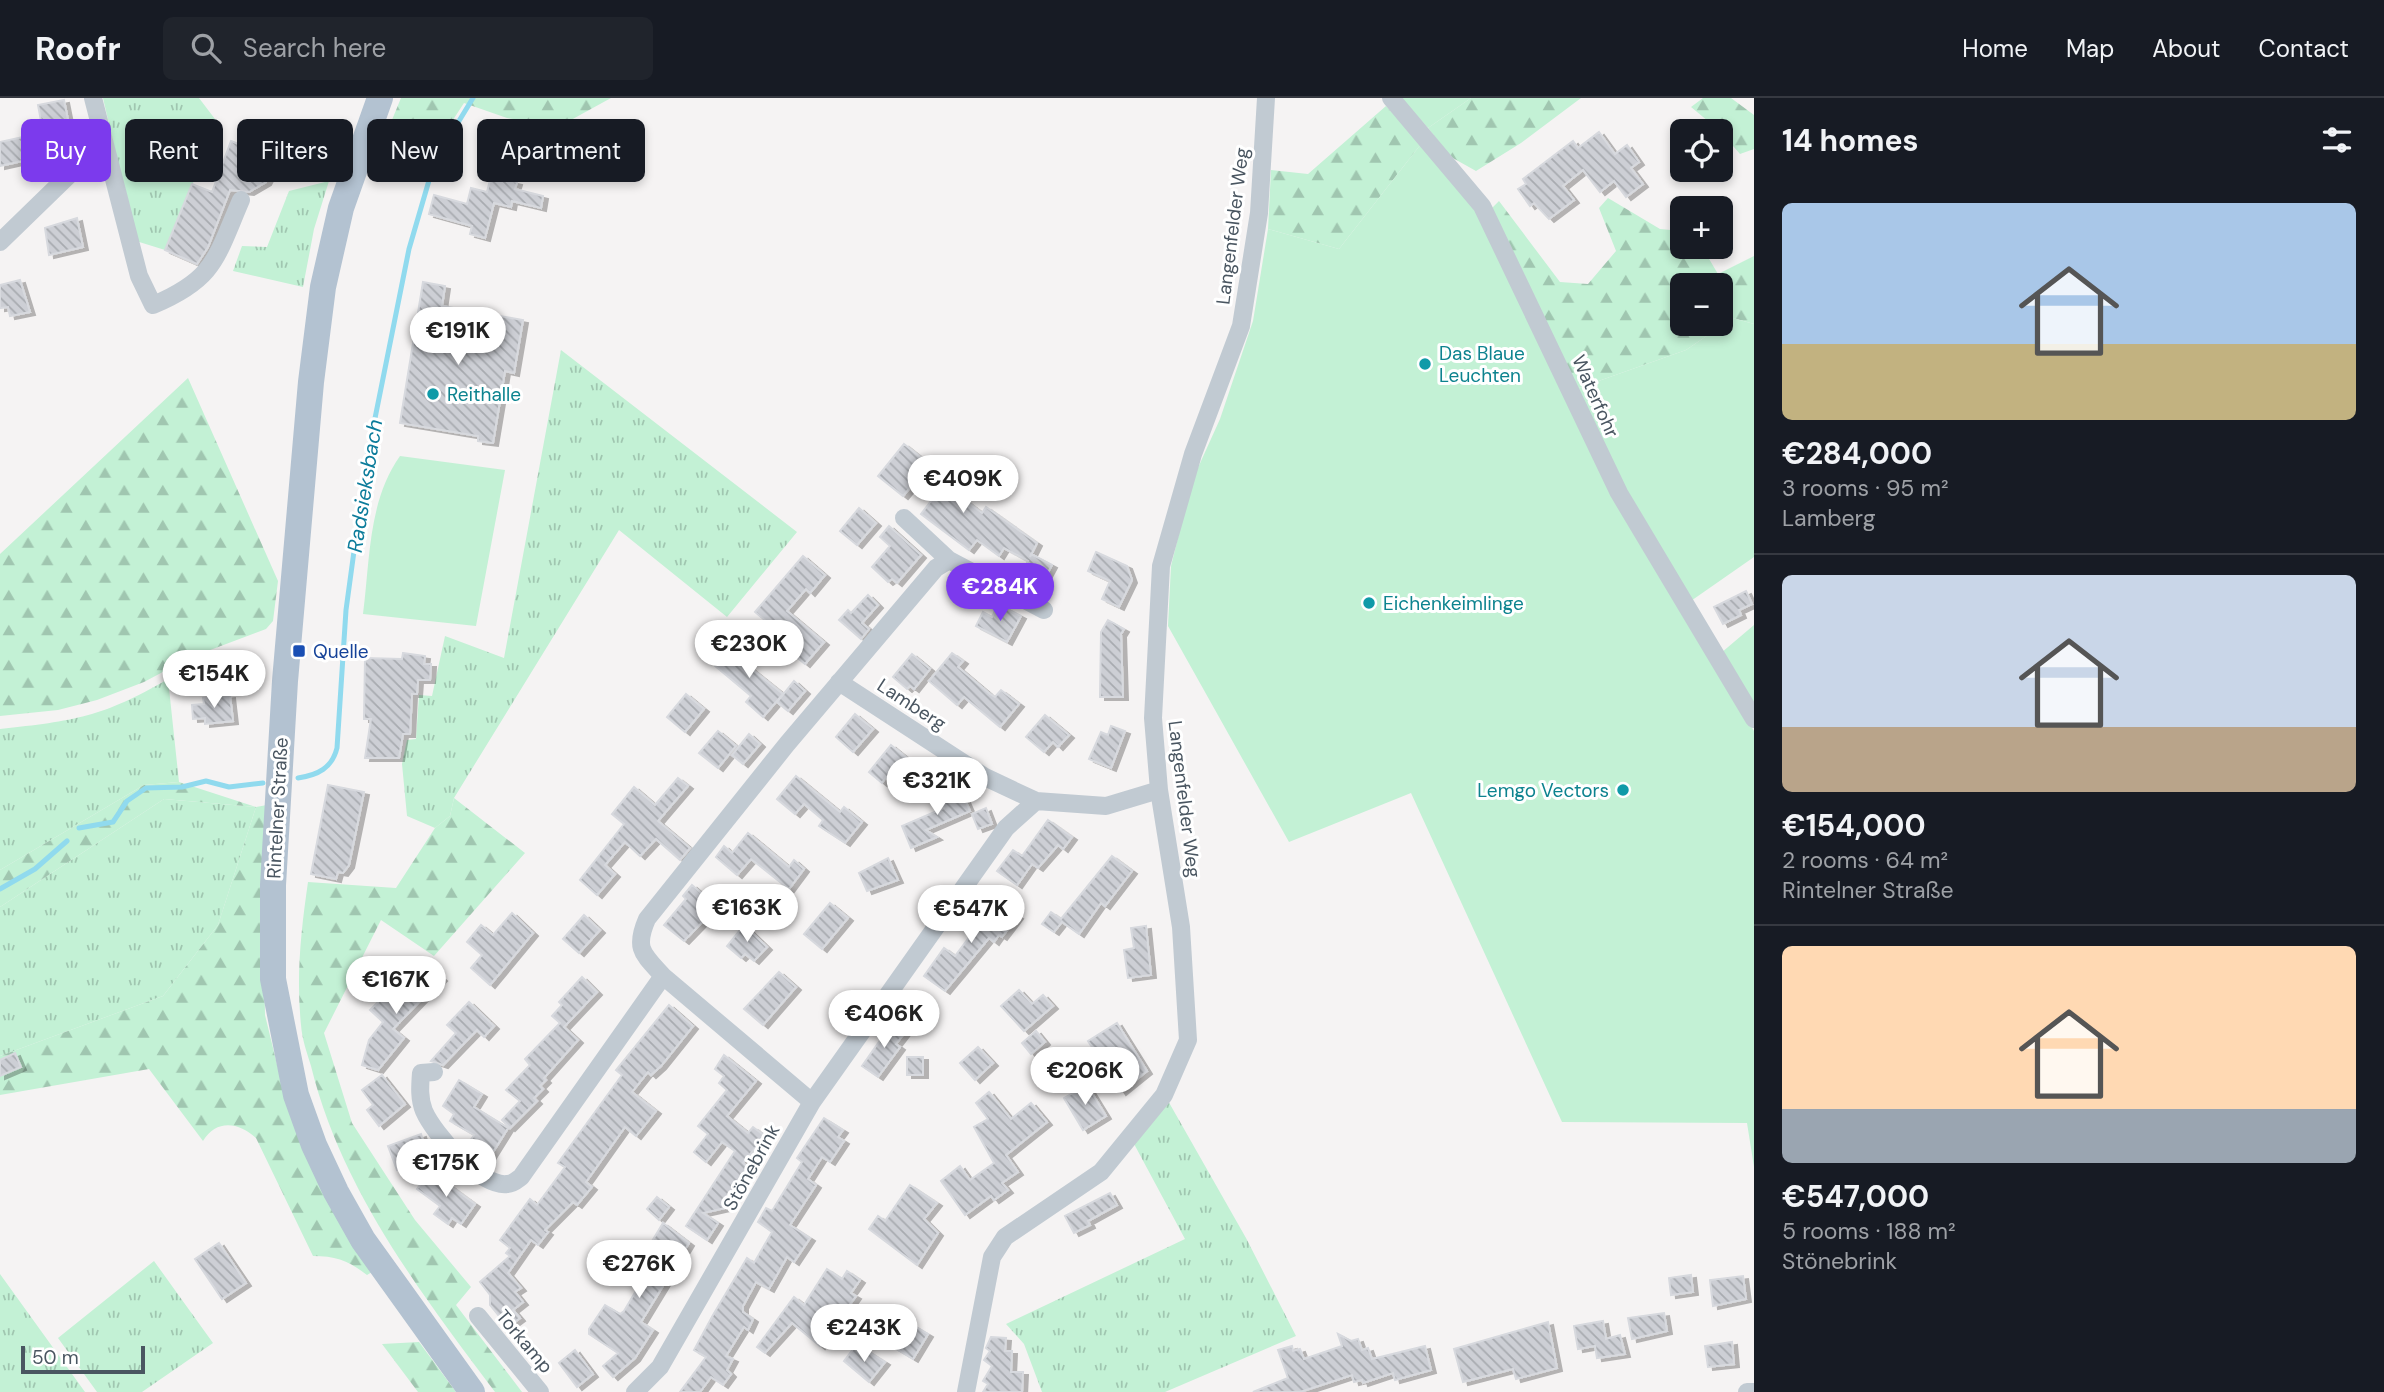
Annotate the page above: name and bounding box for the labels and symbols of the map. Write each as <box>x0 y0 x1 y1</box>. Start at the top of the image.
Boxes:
street label: Langenfelder Weg <box>1210 146 1255 306</box>
pin: €191K <box>409 308 507 367</box>
place label: Das Blaue Leuchten <box>1439 341 1525 388</box>
street label: Waterfohr <box>1566 351 1625 441</box>
marker: Das Blaue Leuchten <box>1417 356 1433 372</box>
place label: Reithalle <box>447 382 521 407</box>
marker: Reithalle <box>425 386 441 402</box>
water label: Radsieksbach <box>341 417 389 555</box>
pin: €409K <box>914 456 1012 515</box>
pin: €284K <box>951 564 1049 623</box>
place label: Eichenkeimlinge <box>1383 591 1524 616</box>
marker: Eichenkeimlinge <box>1361 595 1377 611</box>
pin: €230K <box>700 620 798 680</box>
place label: Quelle <box>313 639 369 664</box>
marker: Quelle <box>291 643 307 659</box>
pin: €154K <box>165 650 263 710</box>
street label: Lamberg <box>872 673 951 736</box>
street label: Langenfelder Weg <box>1162 719 1207 879</box>
street label: Rintelner Straße <box>261 737 294 879</box>
pin: €321K <box>888 758 986 817</box>
place label: Lemgo Vectors <box>1477 778 1609 803</box>
marker: Lemgo Vectors <box>1615 782 1631 798</box>
pin: €163K <box>698 884 796 944</box>
pin: €547K <box>922 886 1020 945</box>
pin: €167K <box>347 956 445 1016</box>
pin: €406K <box>835 990 933 1050</box>
pin: €206K <box>1036 1048 1134 1107</box>
street label: Stönebrink <box>717 1119 786 1215</box>
pin: €175K <box>397 1140 495 1199</box>
pin: €276K <box>590 1240 688 1300</box>
street label: Torkamp <box>491 1304 559 1378</box>
pin: €243K <box>815 1304 913 1364</box>
scale bar <box>21 1343 145 1375</box>

